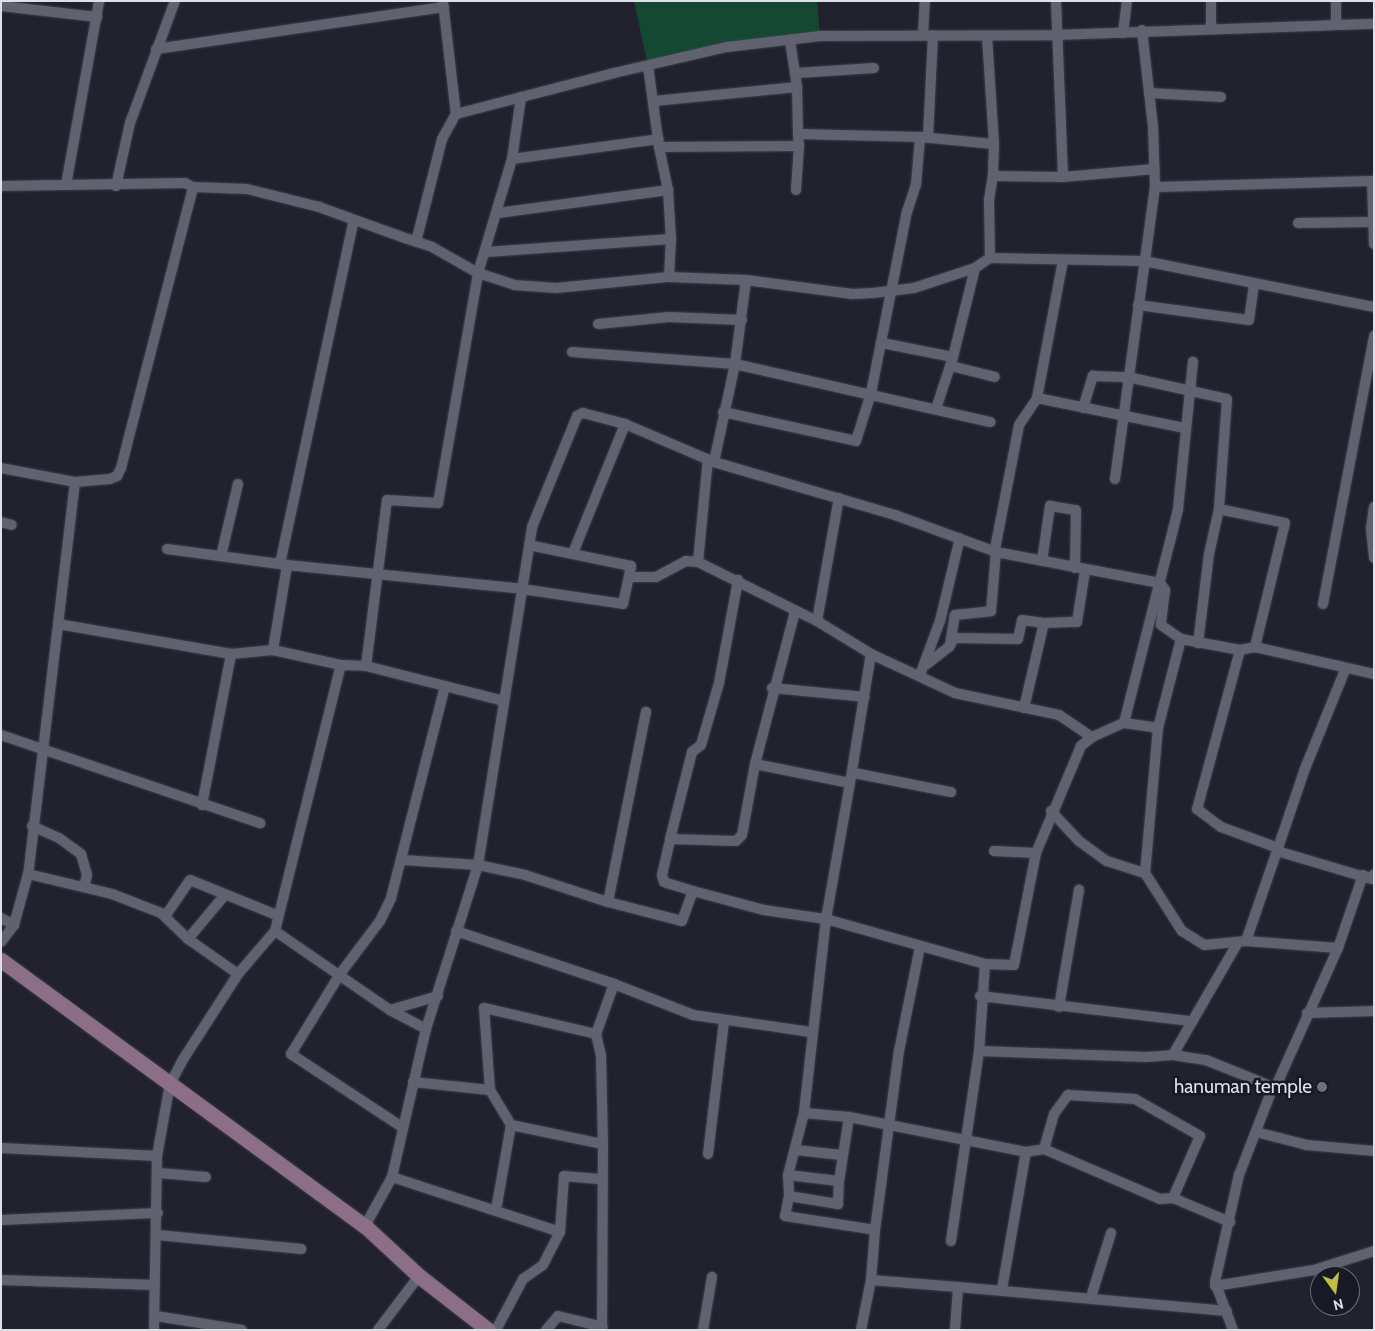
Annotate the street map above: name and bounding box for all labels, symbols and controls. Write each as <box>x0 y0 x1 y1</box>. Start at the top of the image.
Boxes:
place label: hanuman temple <box>1174 1076 1312 1098</box>
marker: hanuman temple <box>1316 1081 1328 1093</box>
north arrow <box>1310 1266 1360 1316</box>
text: N <box>1331 1295 1345 1315</box>

